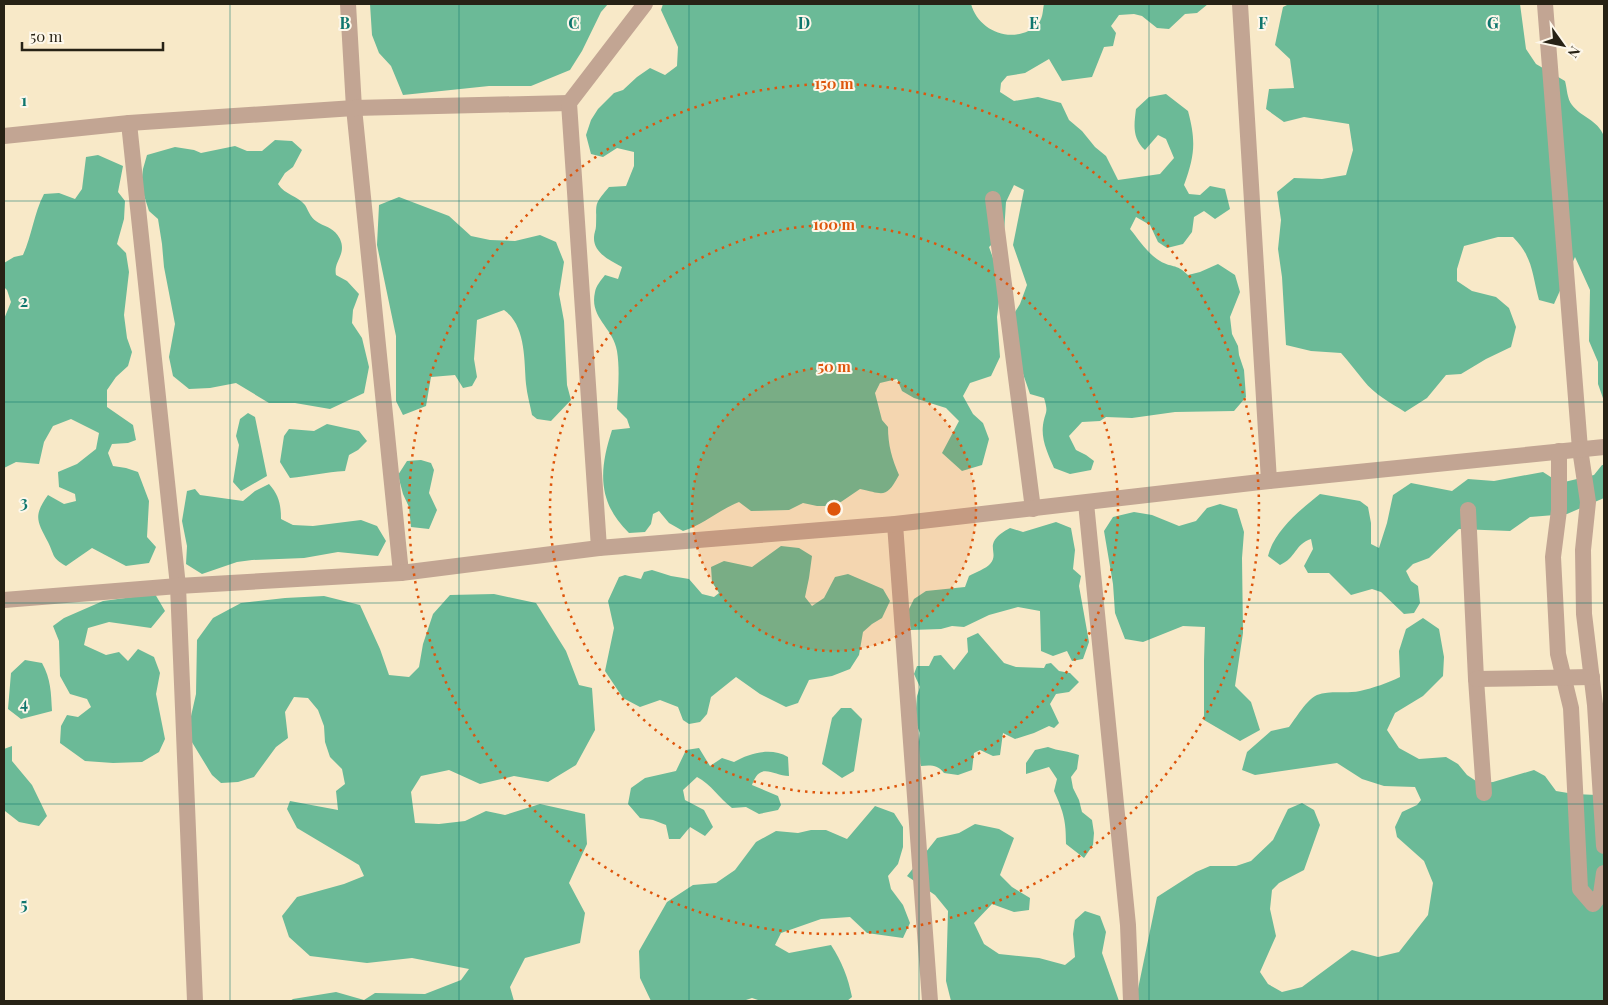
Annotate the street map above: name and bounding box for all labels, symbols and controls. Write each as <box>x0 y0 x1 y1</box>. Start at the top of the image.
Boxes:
text: B <box>340 12 351 33</box>
text: C <box>568 12 580 33</box>
text: D <box>798 12 810 33</box>
text: E <box>1029 12 1039 33</box>
text: F <box>1258 12 1268 33</box>
text: G <box>1487 12 1499 33</box>
scale bar <box>22 20 164 52</box>
north arrow <box>1538 20 1588 70</box>
text: 50 m <box>30 26 63 46</box>
text: N <box>1564 43 1585 62</box>
text: 150 m <box>814 73 854 93</box>
text: 1 <box>21 89 27 110</box>
text: 100 m <box>813 214 856 234</box>
text: 2 <box>20 290 28 311</box>
text: 50 m <box>817 356 851 376</box>
text: 3 <box>20 491 28 512</box>
centre of rings <box>825 500 843 518</box>
text: 4 <box>20 692 28 713</box>
text: 5 <box>20 893 28 914</box>

